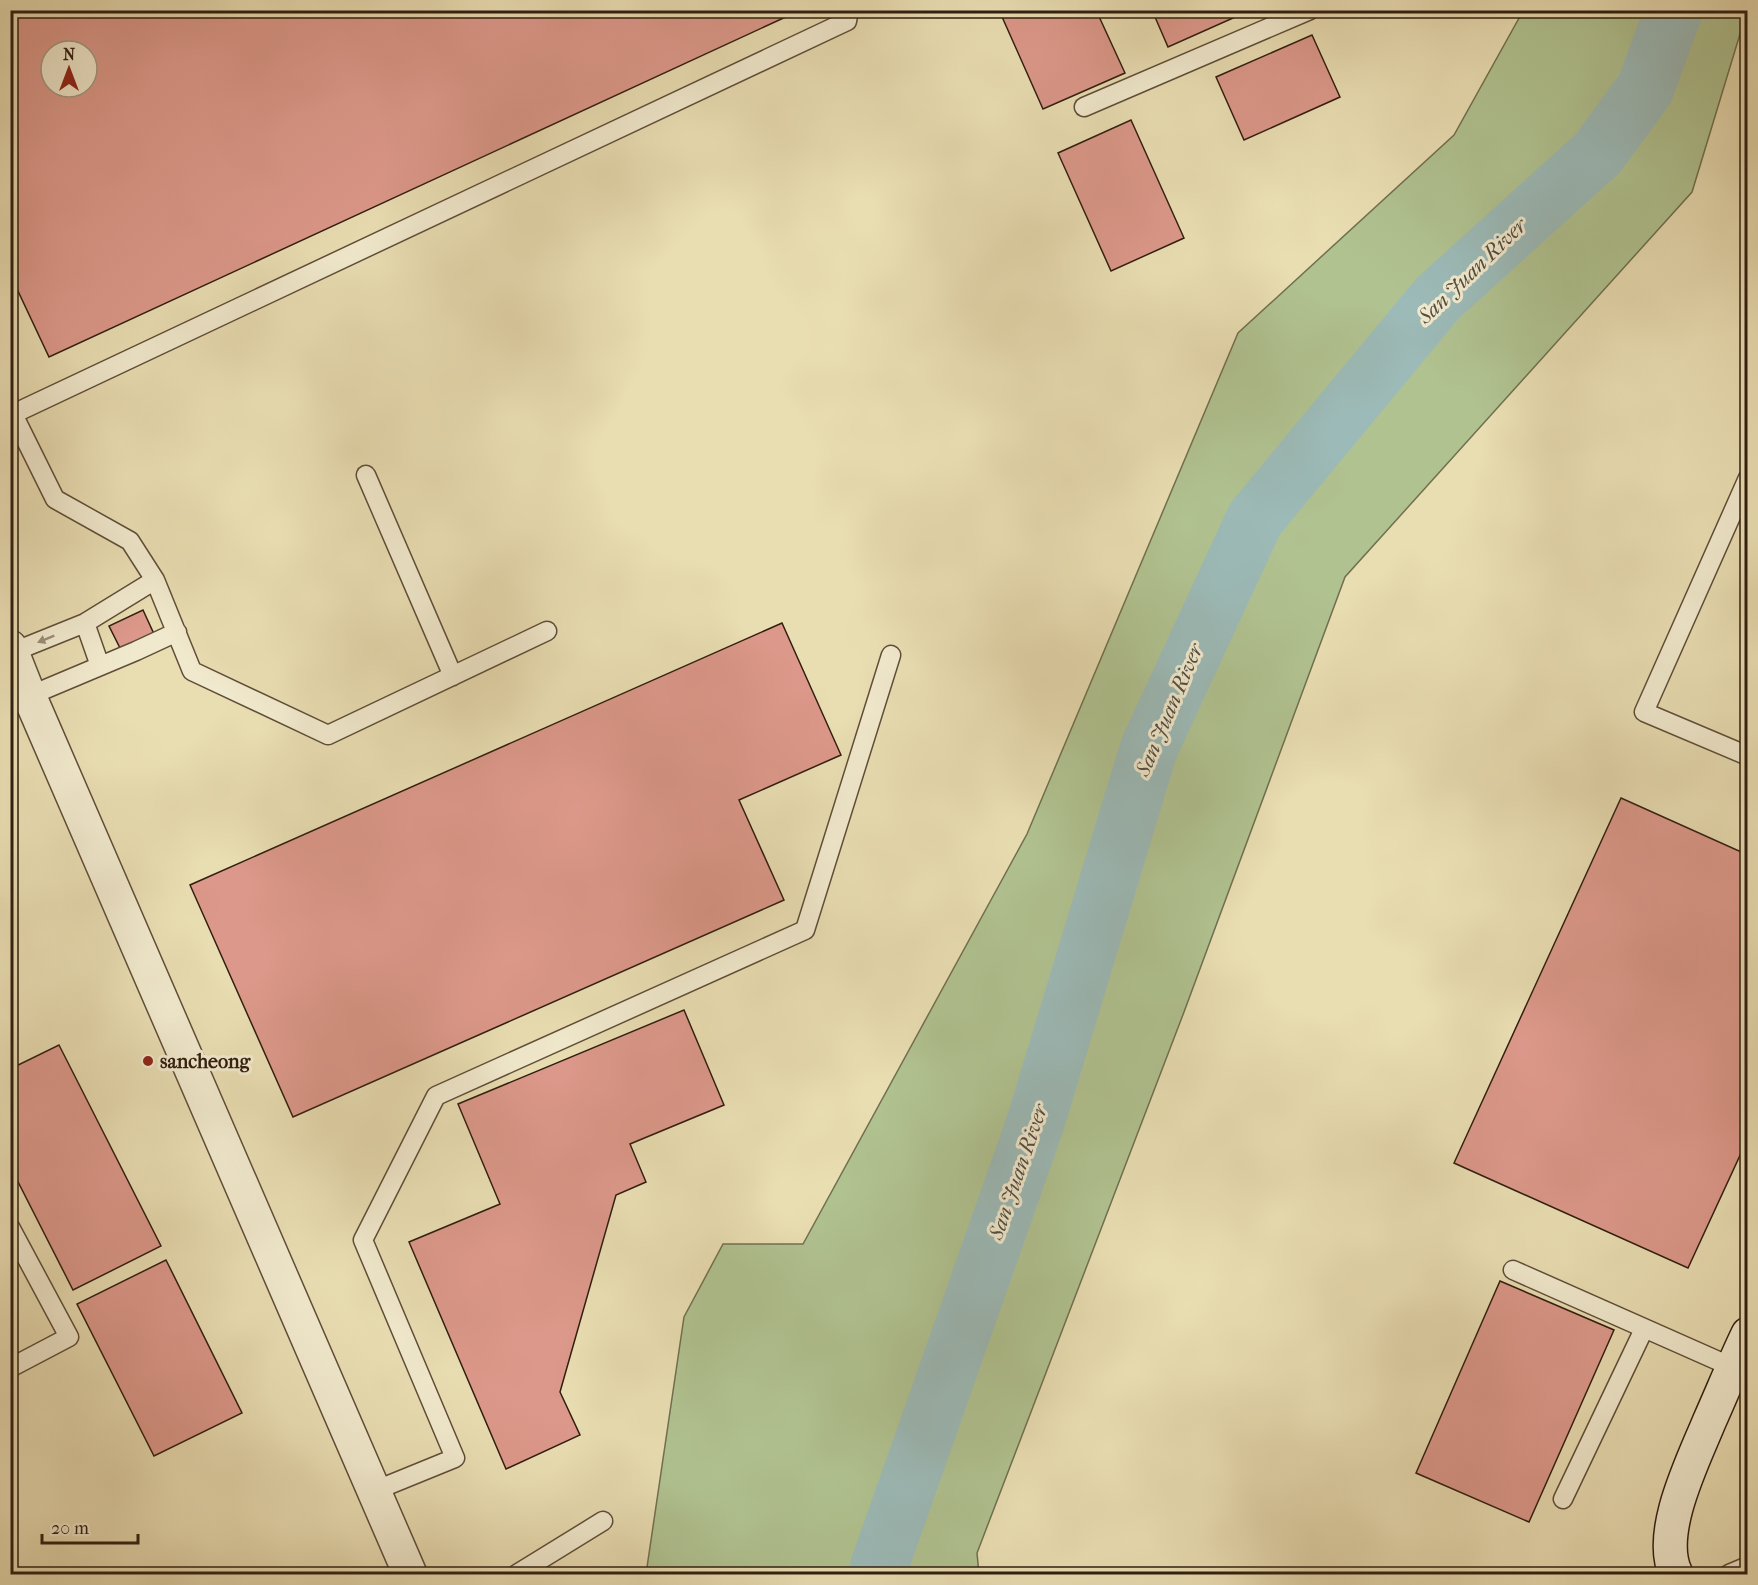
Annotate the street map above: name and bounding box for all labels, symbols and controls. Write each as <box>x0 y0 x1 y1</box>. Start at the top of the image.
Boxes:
north arrow <box>39 39 99 99</box>
text: N <box>63 45 76 64</box>
water label: San Juan River <box>1412 212 1532 329</box>
one-way arrow <box>36 634 54 644</box>
water label: San Juan River <box>1130 639 1208 781</box>
place label: sancheong <box>160 1050 252 1073</box>
marker: sancheong <box>141 1054 155 1068</box>
water label: San Juan River <box>983 1100 1053 1244</box>
scale bar <box>42 1507 138 1545</box>
text: 20 m <box>51 1518 89 1539</box>

